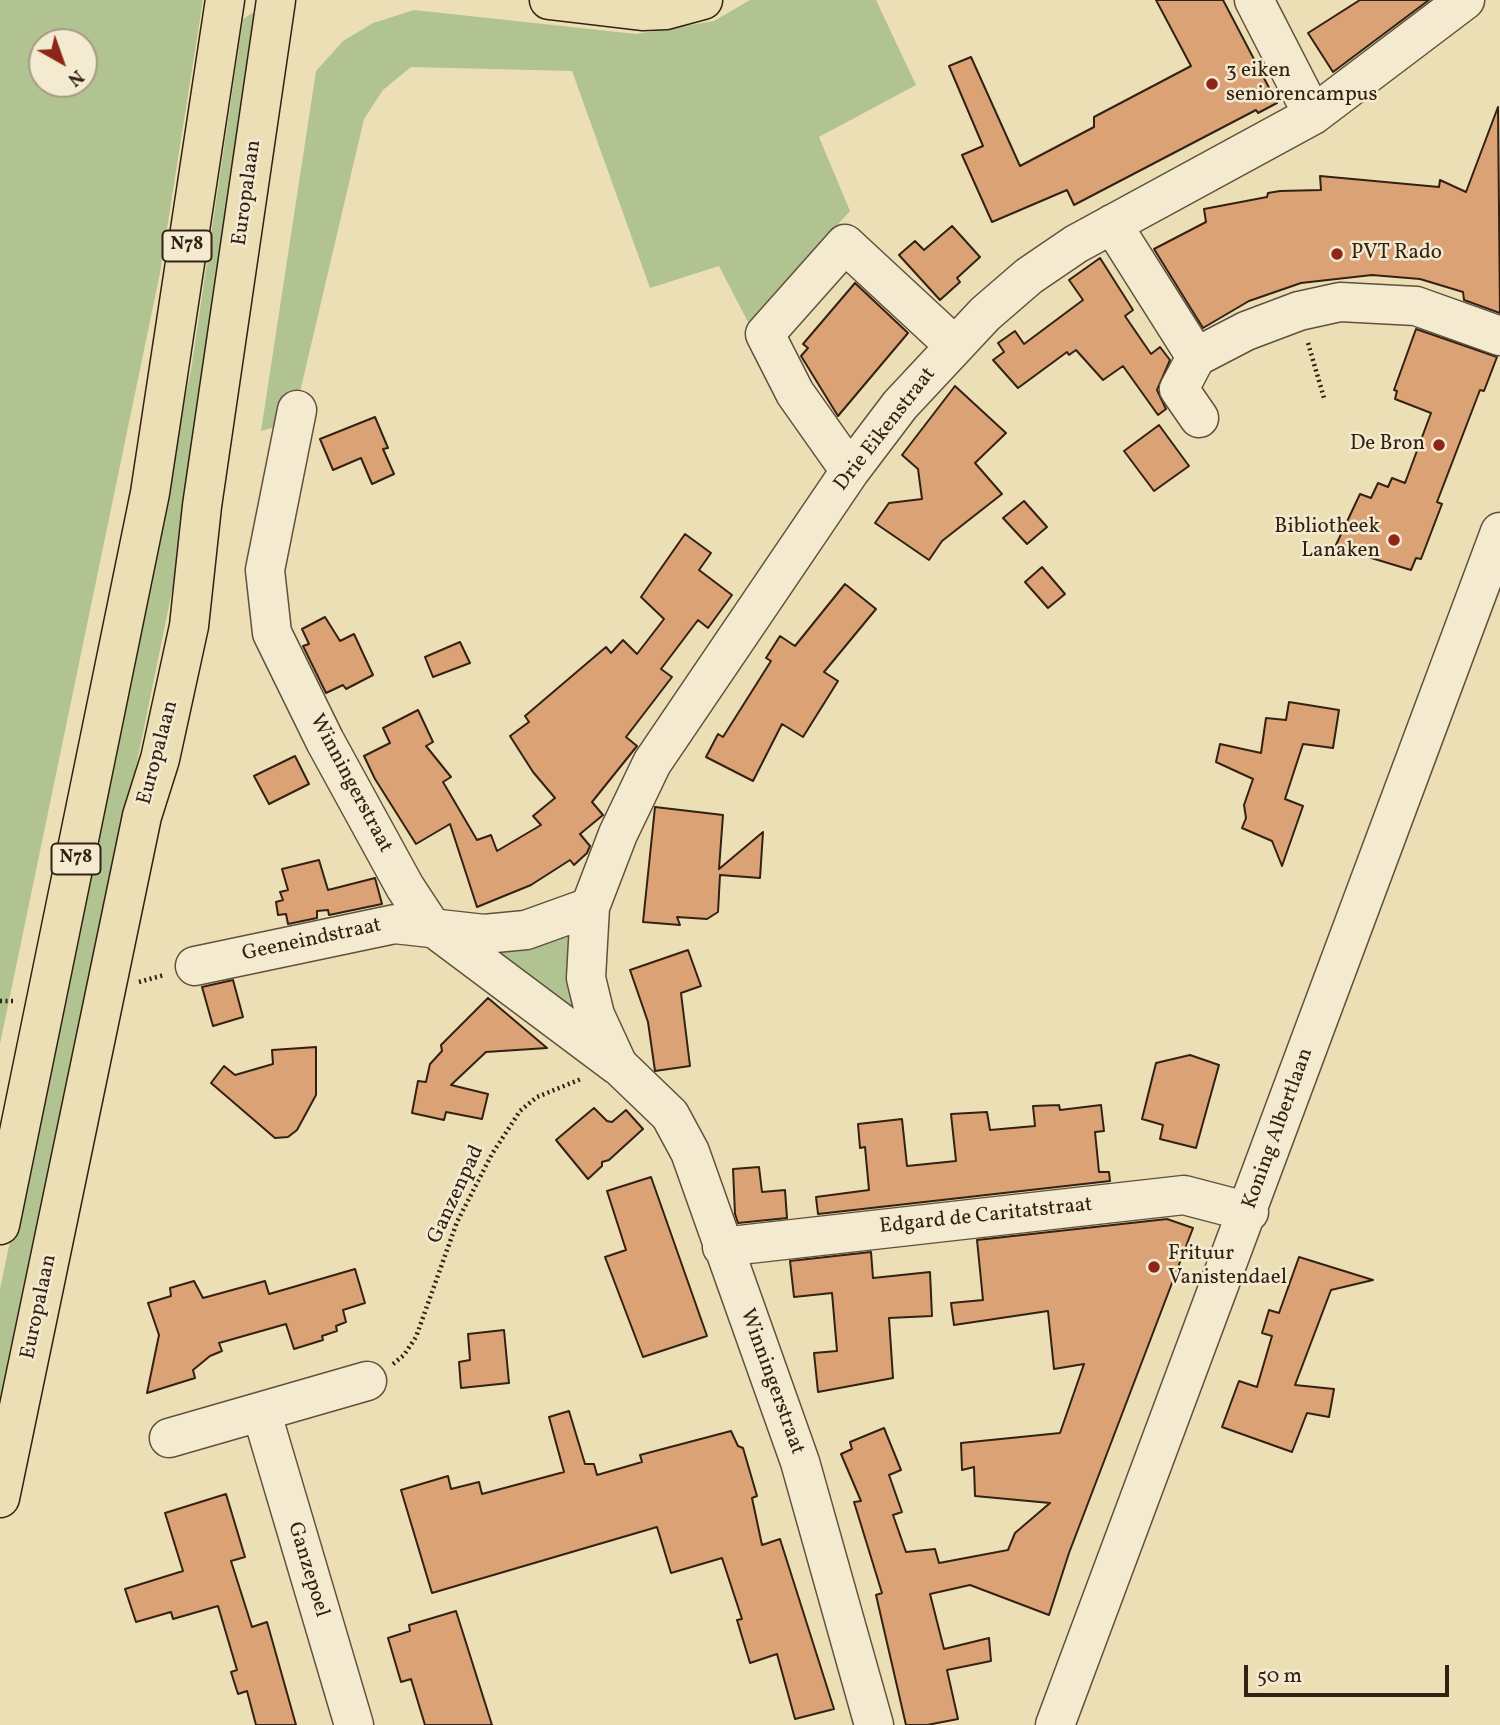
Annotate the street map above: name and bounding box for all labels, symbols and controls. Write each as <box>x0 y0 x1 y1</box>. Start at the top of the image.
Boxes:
north arrow <box>28 28 98 98</box>
place label: 3 eiken seniorencampus <box>1226 59 1378 109</box>
text: N <box>62 63 89 92</box>
marker: 3 eiken seniorencampus <box>1204 76 1220 92</box>
street label: Europalaan <box>228 138 268 248</box>
road number: N78 <box>162 230 212 262</box>
place label: PVT Rado <box>1351 241 1442 267</box>
marker: PVT Rado <box>1329 246 1345 262</box>
street label: Drie Eikenstraat <box>830 363 942 497</box>
place label: De Bron <box>1350 432 1425 458</box>
marker: De Bron <box>1431 437 1447 453</box>
place label: Bibliotheek Lanaken <box>1274 515 1380 565</box>
marker: Bibliotheek Lanaken <box>1386 532 1402 548</box>
street label: Europalaan <box>133 698 185 808</box>
street label: Winningerstraat <box>303 710 397 858</box>
road number: N78 <box>52 844 100 874</box>
street label: Geeneindstraat <box>240 914 384 968</box>
street label: Koning Albertlaan <box>1238 1045 1320 1213</box>
street label: Ganzenpad <box>423 1142 491 1248</box>
street label: Edgard de Caritatstraat <box>878 1193 1094 1241</box>
place label: Frituur Vanistendael <box>1168 1242 1287 1292</box>
street label: Europalaan <box>17 1252 63 1362</box>
marker: Frituur Vanistendael <box>1146 1259 1162 1275</box>
street label: Winningerstraat <box>733 1306 809 1458</box>
street label: Ganzepoel <box>281 1519 333 1621</box>
scale bar <box>1248 1652 1453 1696</box>
text: 50 m <box>1257 1662 1302 1691</box>

